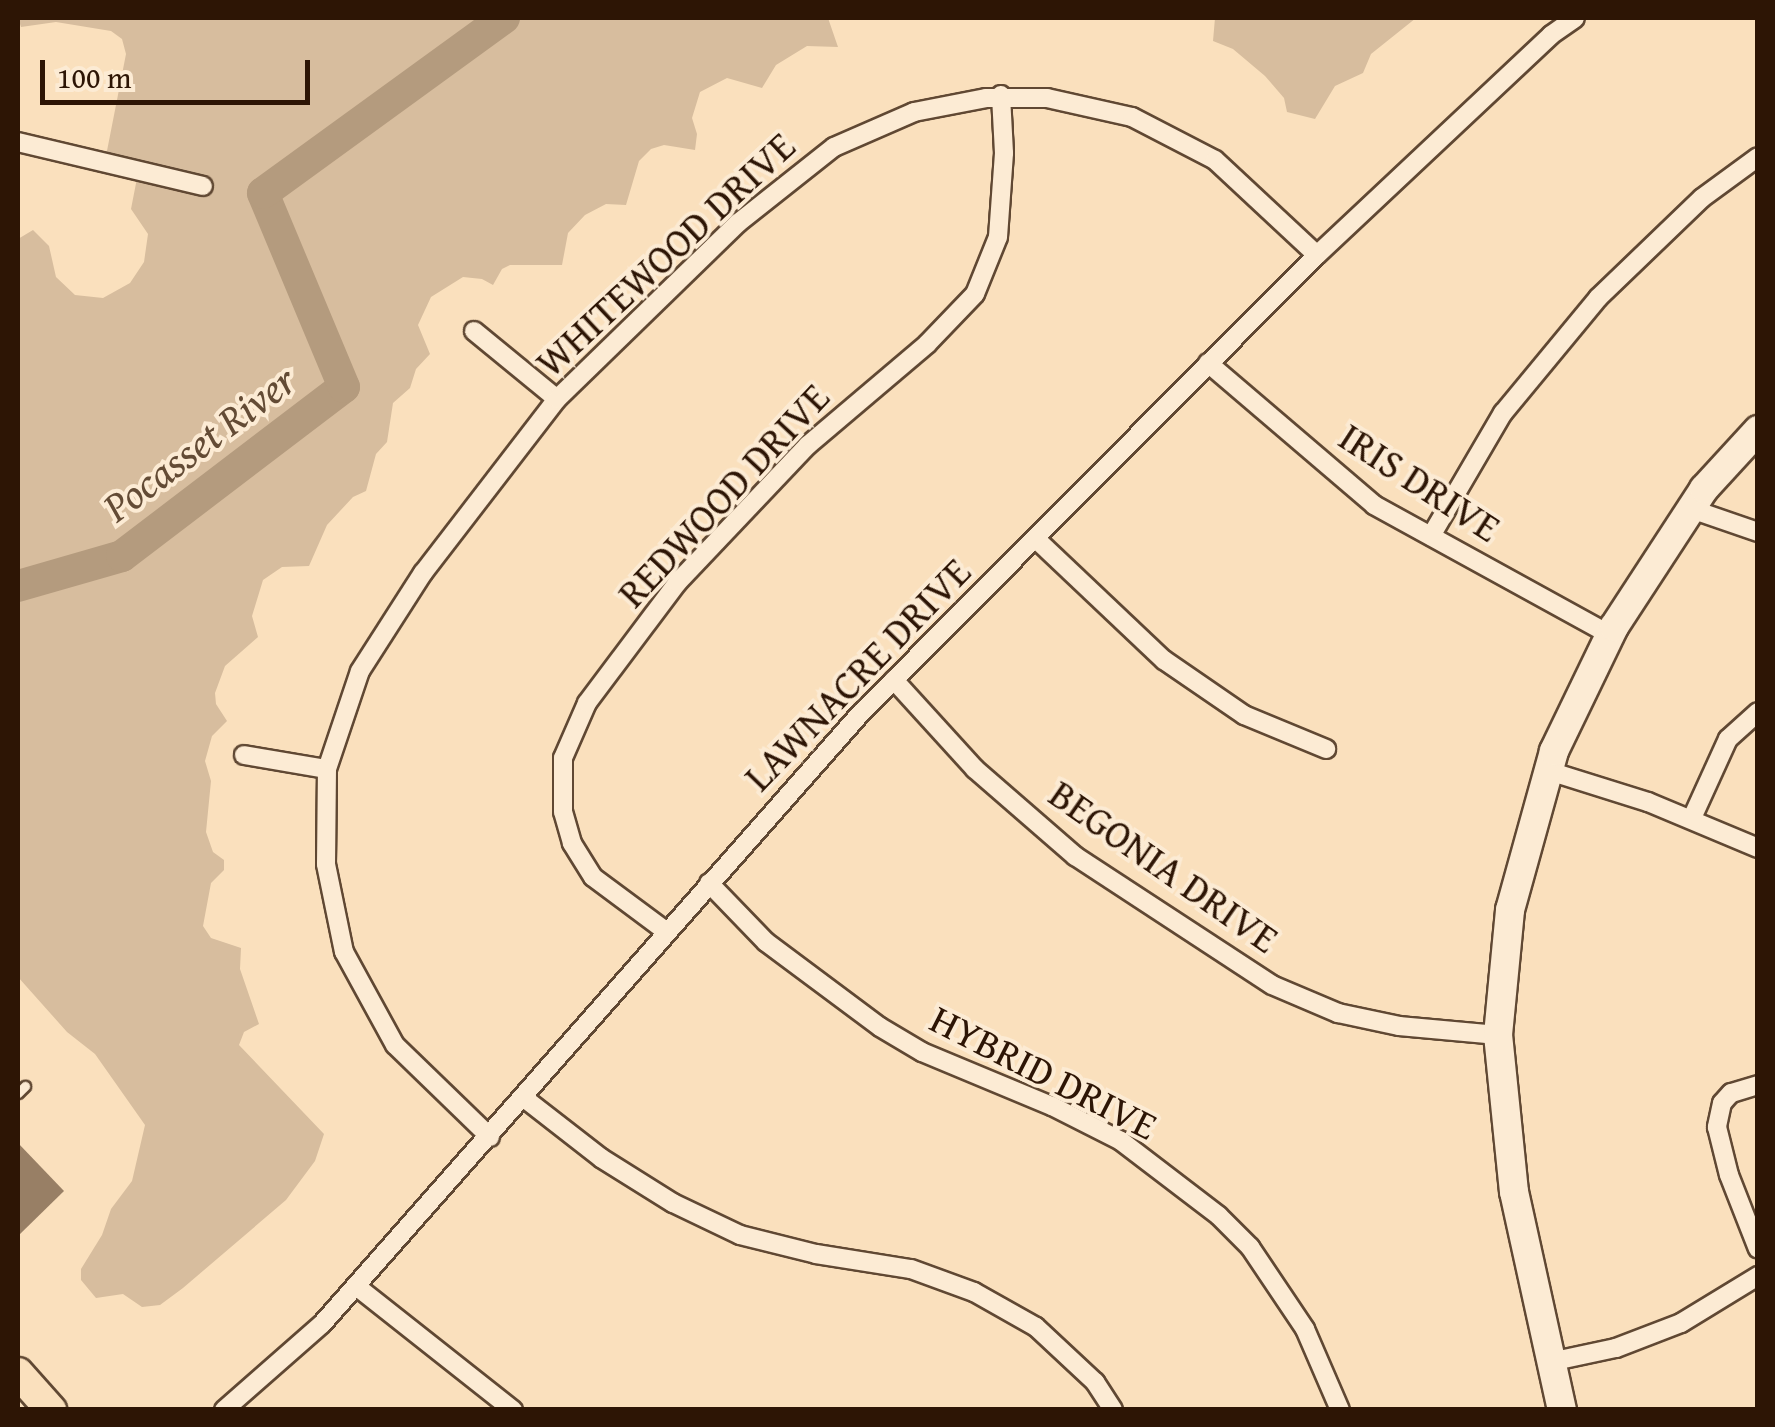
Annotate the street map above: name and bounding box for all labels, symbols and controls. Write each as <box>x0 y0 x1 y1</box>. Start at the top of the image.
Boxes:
scale bar <box>45 40 315 102</box>
text: 100 m <box>57 55 131 99</box>
street label: WHITEWOOD DRIVE <box>526 122 804 386</box>
water label: Pocasset River <box>93 354 305 532</box>
street label: REDWOOD DRIVE <box>607 373 839 617</box>
street label: IRIS DRIVE <box>1331 412 1509 552</box>
street label: LAWNACRE DRIVE <box>734 548 980 800</box>
street label: BEGONIA DRIVE <box>1040 769 1288 963</box>
street label: HYBRID DRIVE <box>923 994 1165 1150</box>

